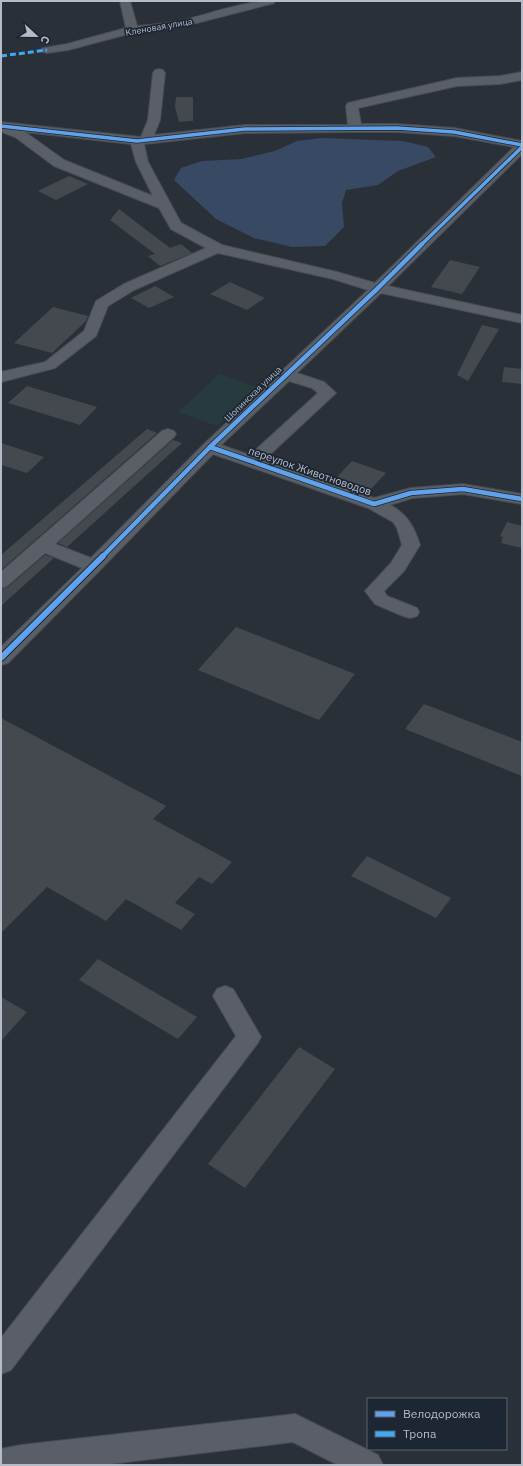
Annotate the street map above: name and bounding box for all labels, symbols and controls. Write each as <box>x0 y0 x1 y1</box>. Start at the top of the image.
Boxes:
street label: Кленовая улица <box>124 15 194 38</box>
north arrow <box>16 16 56 56</box>
text: С <box>37 34 53 46</box>
street label: Шопинская улица <box>222 363 284 424</box>
street label: переулок Животноводов <box>247 443 373 499</box>
legend <box>367 1398 507 1450</box>
text: Велодорожка <box>403 1406 481 1421</box>
text: Тропа <box>403 1426 437 1441</box>

